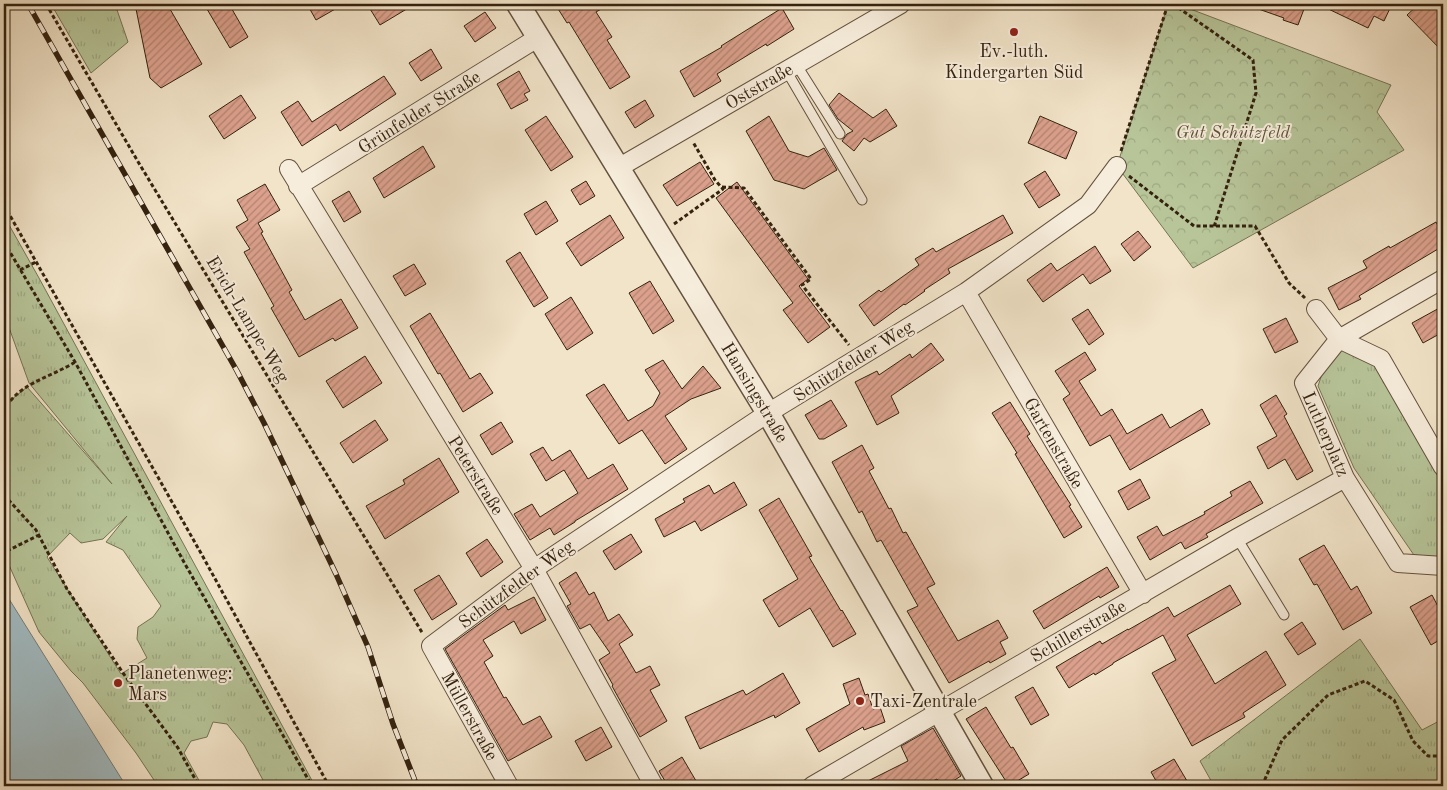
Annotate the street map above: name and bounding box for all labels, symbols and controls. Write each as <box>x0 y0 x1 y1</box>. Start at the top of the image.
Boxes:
marker: Ev.-luth. Kindergarten Süd <box>1008 26 1020 38</box>
place label: Ev.-luth. Kindergarten Süd <box>945 43 1083 82</box>
street label: Oststraße <box>723 60 796 113</box>
street label: Grünfelder Straße <box>355 68 484 158</box>
park label: Gut Schützfeld <box>1176 124 1291 142</box>
street label: Erich-Lampe-Weg <box>202 253 292 386</box>
street label: Schützfelder Weg <box>791 318 917 406</box>
street label: Hansingstraße <box>717 340 791 446</box>
street label: Lutherplatz <box>1298 389 1352 480</box>
street label: Gartenstraße <box>1020 395 1086 492</box>
street label: Peterstraße <box>444 433 507 518</box>
street label: Schützfelder Weg <box>456 537 578 632</box>
street label: Schillerstraße <box>1028 597 1129 666</box>
place label: Planetenweg: Mars <box>128 665 232 704</box>
street label: Müllerstraße <box>437 669 501 764</box>
marker: Planetenweg: Mars <box>112 677 124 689</box>
place label: Taxi-Zentrale <box>870 693 977 711</box>
marker: Taxi-Zentrale <box>854 695 866 707</box>

